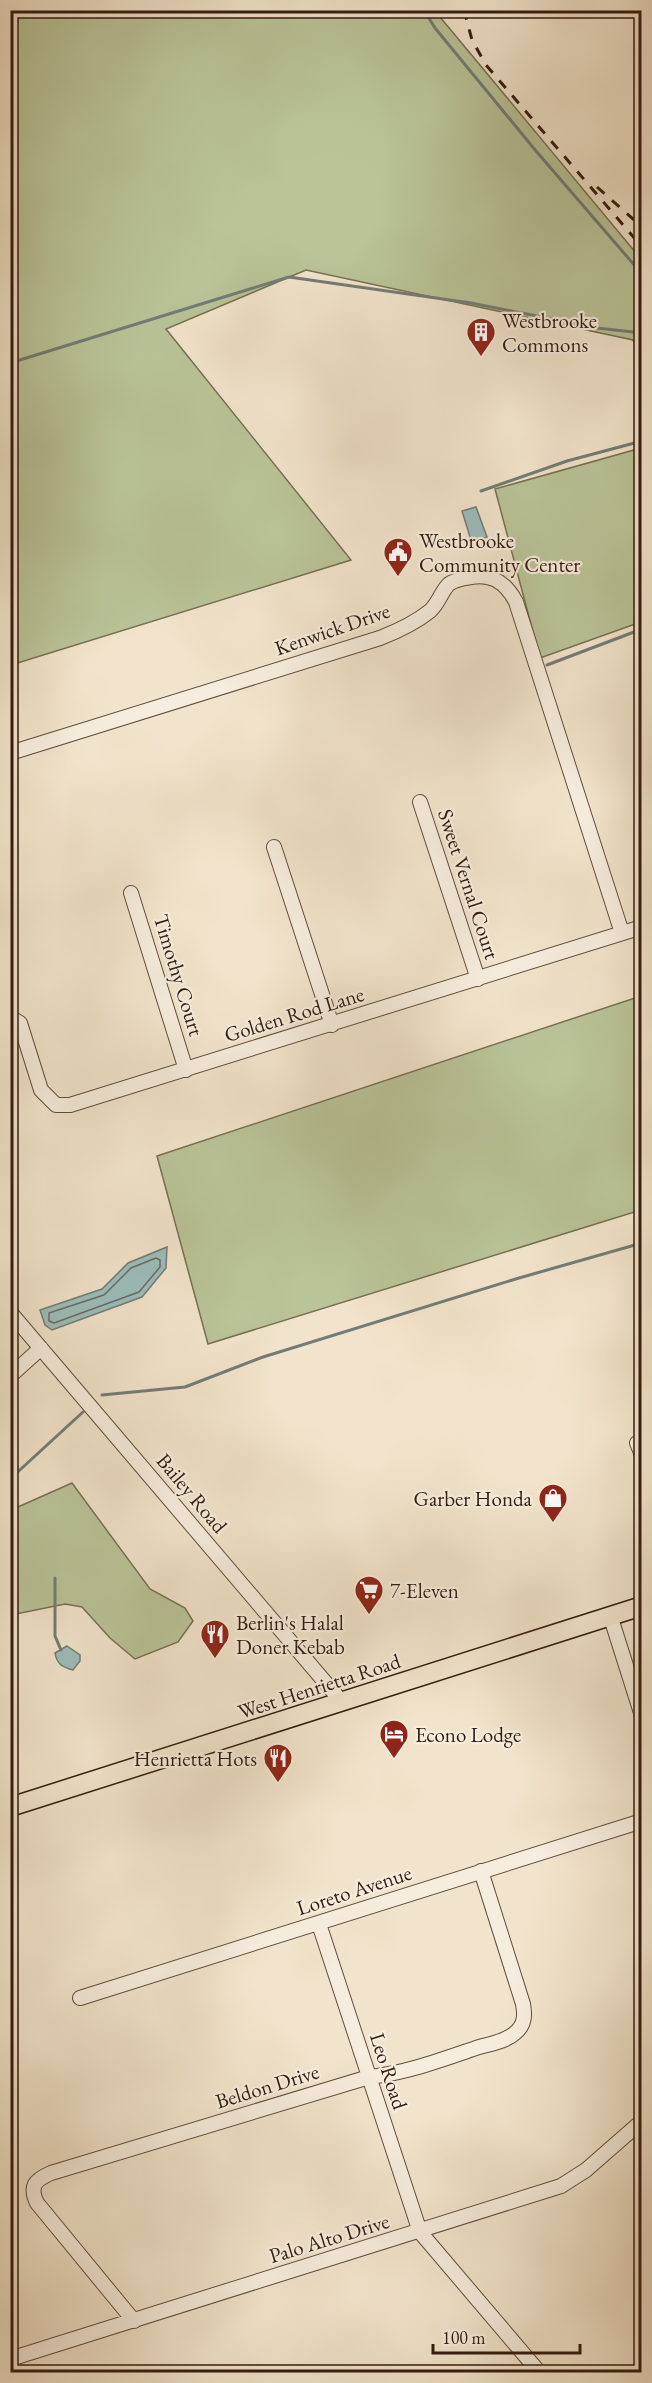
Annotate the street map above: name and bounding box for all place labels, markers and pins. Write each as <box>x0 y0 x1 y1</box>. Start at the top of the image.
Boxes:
place label: Westbrooke Commons <box>502 307 597 358</box>
building icon: Westbrooke Commons <box>465 316 497 358</box>
place label: Westbrooke Community Center <box>419 527 580 578</box>
public building icon: Westbrooke Community Center <box>382 536 414 578</box>
shop icon: Garber Honda <box>537 1482 569 1524</box>
place label: Garber Honda <box>414 1485 533 1512</box>
supermarket icon: 7-Eleven <box>353 1574 385 1616</box>
place label: 7-Eleven <box>390 1577 459 1604</box>
place label: Berlin's Halal Doner Kebab <box>236 1609 345 1660</box>
restaurant icon: Berlin's Halal Doner Kebab <box>199 1618 231 1660</box>
hotel icon: Econo Lodge <box>378 1718 410 1760</box>
place label: Econo Lodge <box>415 1721 521 1748</box>
restaurant icon: Henrietta Hots <box>262 1742 294 1784</box>
place label: Henrietta Hots <box>134 1745 257 1772</box>

